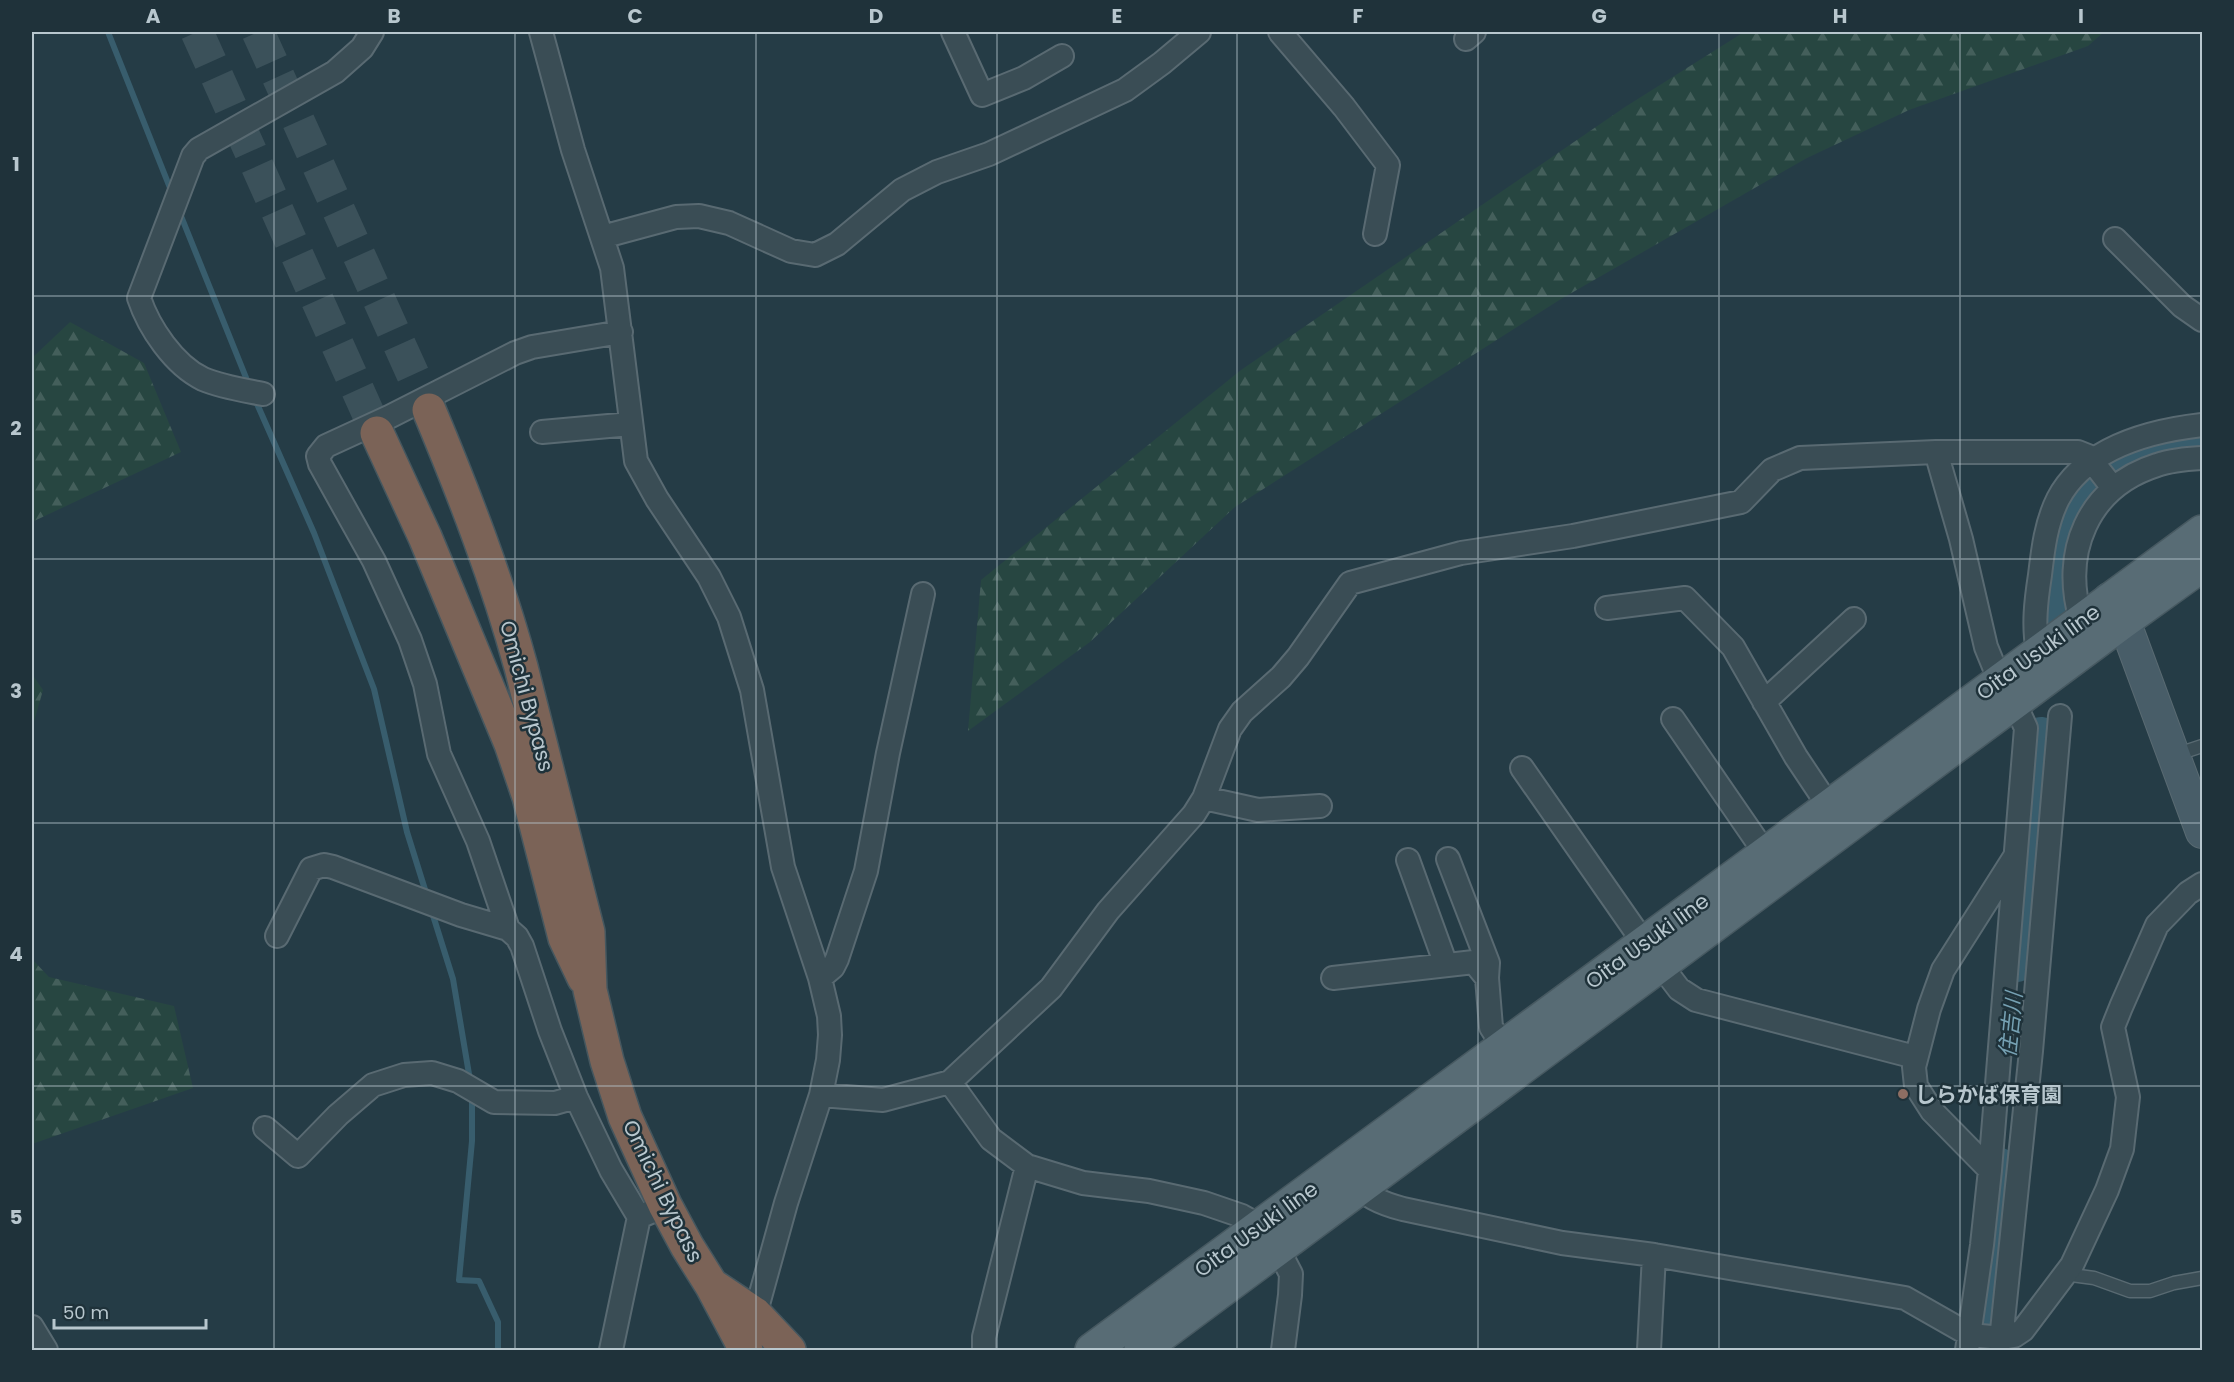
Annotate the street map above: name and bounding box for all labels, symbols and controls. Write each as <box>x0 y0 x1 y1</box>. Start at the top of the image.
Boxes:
text: A <box>146 2 161 30</box>
text: B <box>387 2 401 30</box>
text: C <box>627 2 643 30</box>
text: D <box>869 2 883 30</box>
text: E <box>1112 2 1122 30</box>
text: F <box>1353 2 1364 30</box>
text: G <box>1591 2 1607 30</box>
text: H <box>1833 2 1847 30</box>
text: I <box>2078 2 2084 30</box>
text: 1 <box>12 150 20 178</box>
text: 2 <box>10 414 22 442</box>
street label: Oita Usuki line <box>1970 597 2106 707</box>
street label: Omichi Bypass <box>493 617 561 775</box>
text: 3 <box>10 677 22 705</box>
street label: Oita Usuki line <box>1579 886 1715 996</box>
text: 4 <box>9 940 23 968</box>
water label: 住吉川 <box>1992 989 2030 1059</box>
place label: しらかば保育園 <box>1915 1080 2062 1109</box>
marker: しらかば保育園 <box>1896 1087 1910 1101</box>
street label: Omichi Bypass <box>616 1115 710 1267</box>
street label: Oita Usuki line <box>1188 1174 1324 1284</box>
text: 5 <box>10 1203 23 1231</box>
scale bar <box>54 1292 206 1330</box>
text: 50 m <box>63 1300 109 1325</box>

